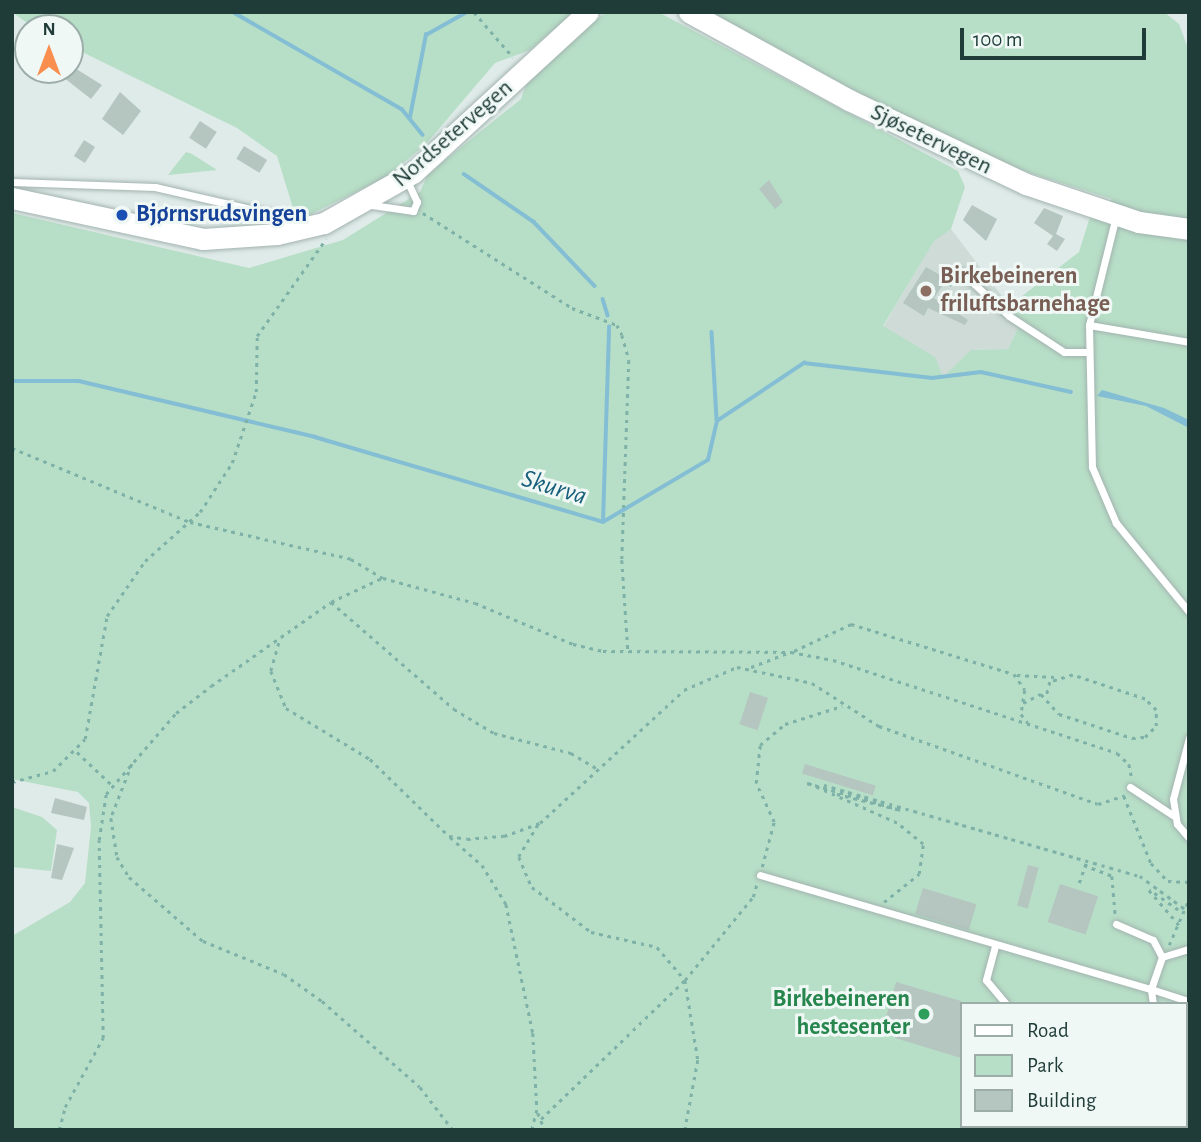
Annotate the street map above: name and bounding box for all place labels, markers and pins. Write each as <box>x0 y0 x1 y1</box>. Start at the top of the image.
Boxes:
place label: Bjørnsrudsvingen <box>136 201 307 229</box>
marker: Bjørnsrudsvingen <box>114 207 130 223</box>
place label: Birkebeineren friluftsbarnehage <box>940 263 1110 319</box>
marker: Birkebeineren friluftsbarnehage <box>918 283 934 299</box>
place label: Birkebeineren hestesenter <box>772 986 910 1042</box>
marker: Birkebeineren hestesenter <box>916 1006 932 1022</box>

